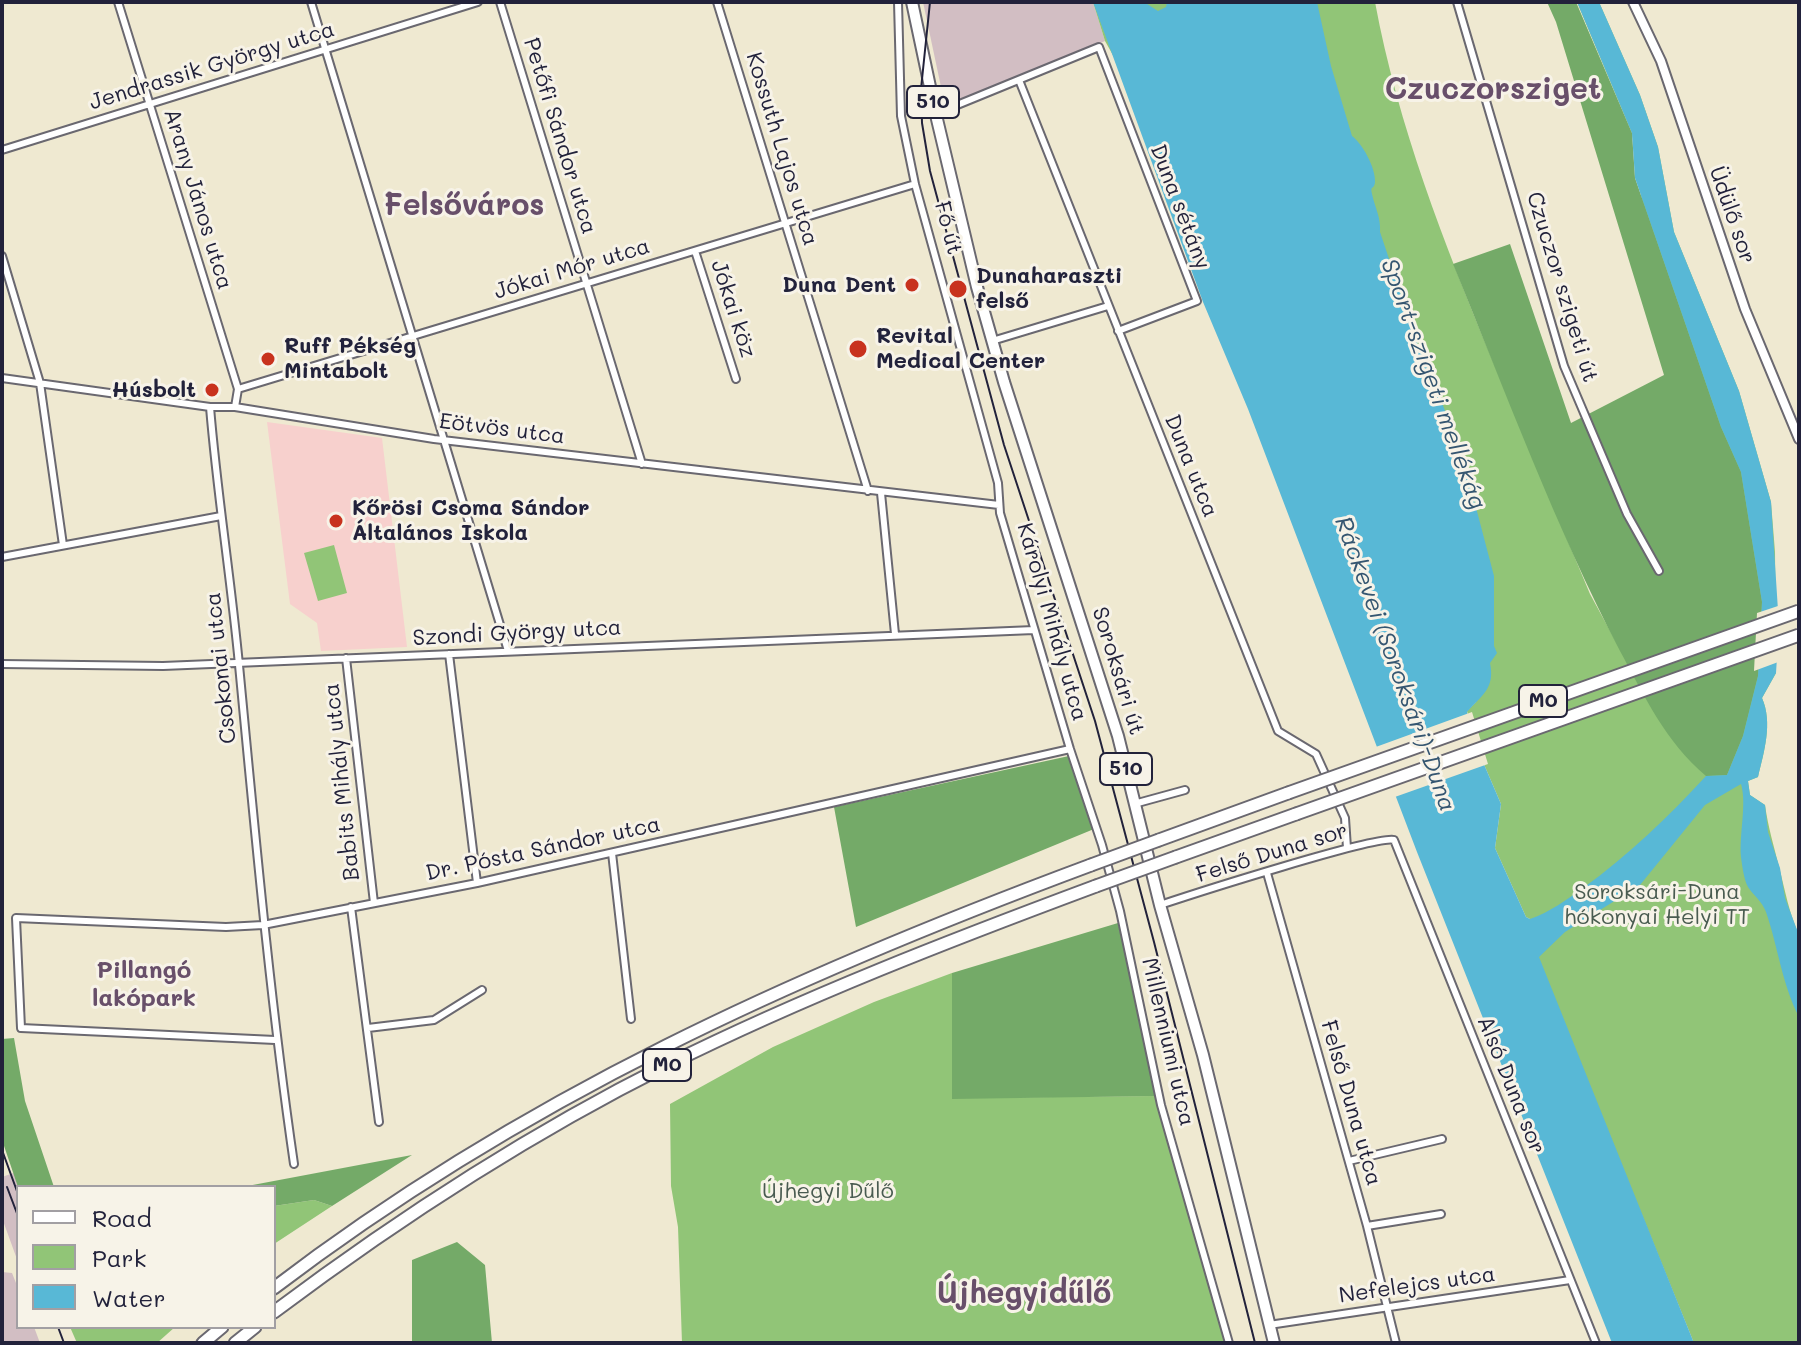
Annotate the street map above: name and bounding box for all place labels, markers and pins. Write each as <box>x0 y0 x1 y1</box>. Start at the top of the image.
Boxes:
place label: Dunaharaszti felső <box>976 263 1122 314</box>
place label: Duna Dent <box>782 272 896 298</box>
marker: Duna Dent <box>903 276 921 294</box>
marker: Dunaharaszti felső <box>947 278 969 300</box>
place label: Revital Medical Center <box>876 323 1045 374</box>
place label: Ruff Pékség Mintabolt <box>284 333 416 384</box>
marker: Revital Medical Center <box>847 338 869 360</box>
marker: Ruff Pékség Mintabolt <box>259 350 277 368</box>
place label: Húsbolt <box>112 377 196 403</box>
marker: Húsbolt <box>203 381 221 399</box>
place label: Kőrösi Csoma Sándor Általános Iskola <box>352 495 589 546</box>
marker: Kőrösi Csoma Sándor Általános Iskola <box>327 512 345 530</box>

